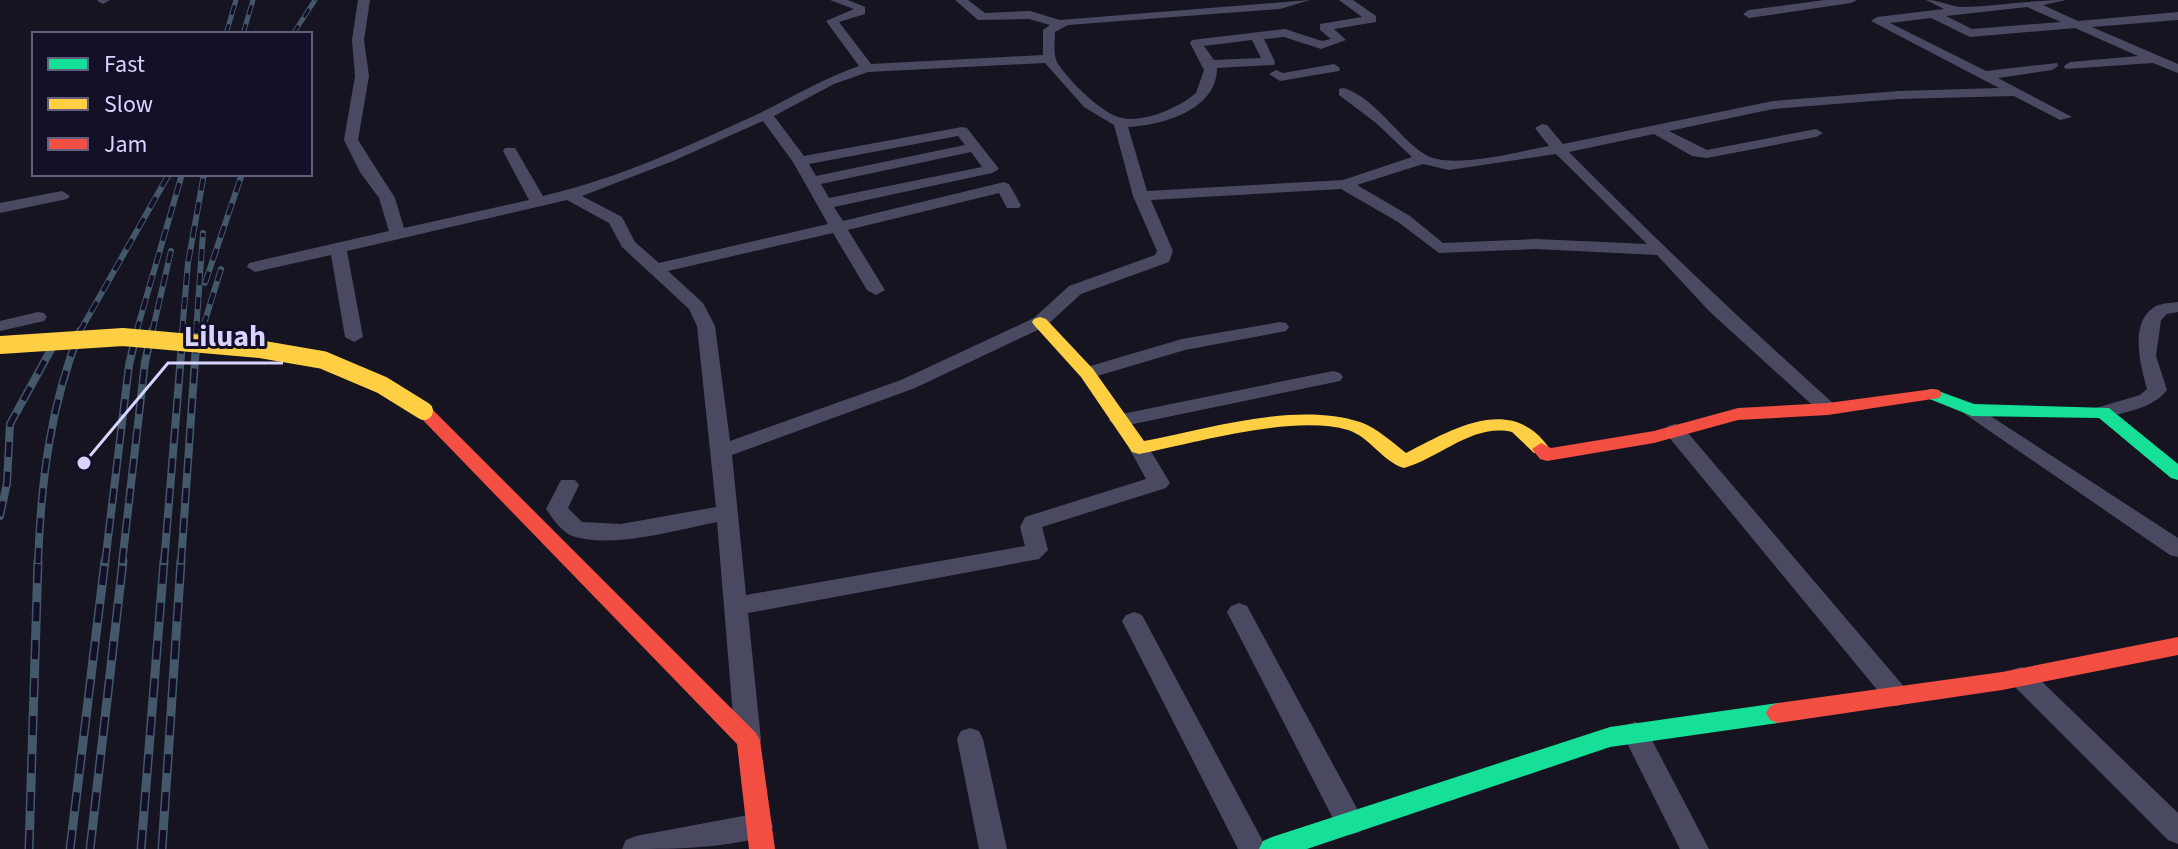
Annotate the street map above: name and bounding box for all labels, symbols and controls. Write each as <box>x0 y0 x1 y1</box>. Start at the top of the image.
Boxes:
legend <box>32 32 312 176</box>
text: Fast <box>104 47 145 82</box>
text: Slow <box>104 87 153 122</box>
text: Jam <box>104 127 148 162</box>
callout: Liluah <box>168 309 283 363</box>
text: Liluah <box>184 315 266 358</box>

